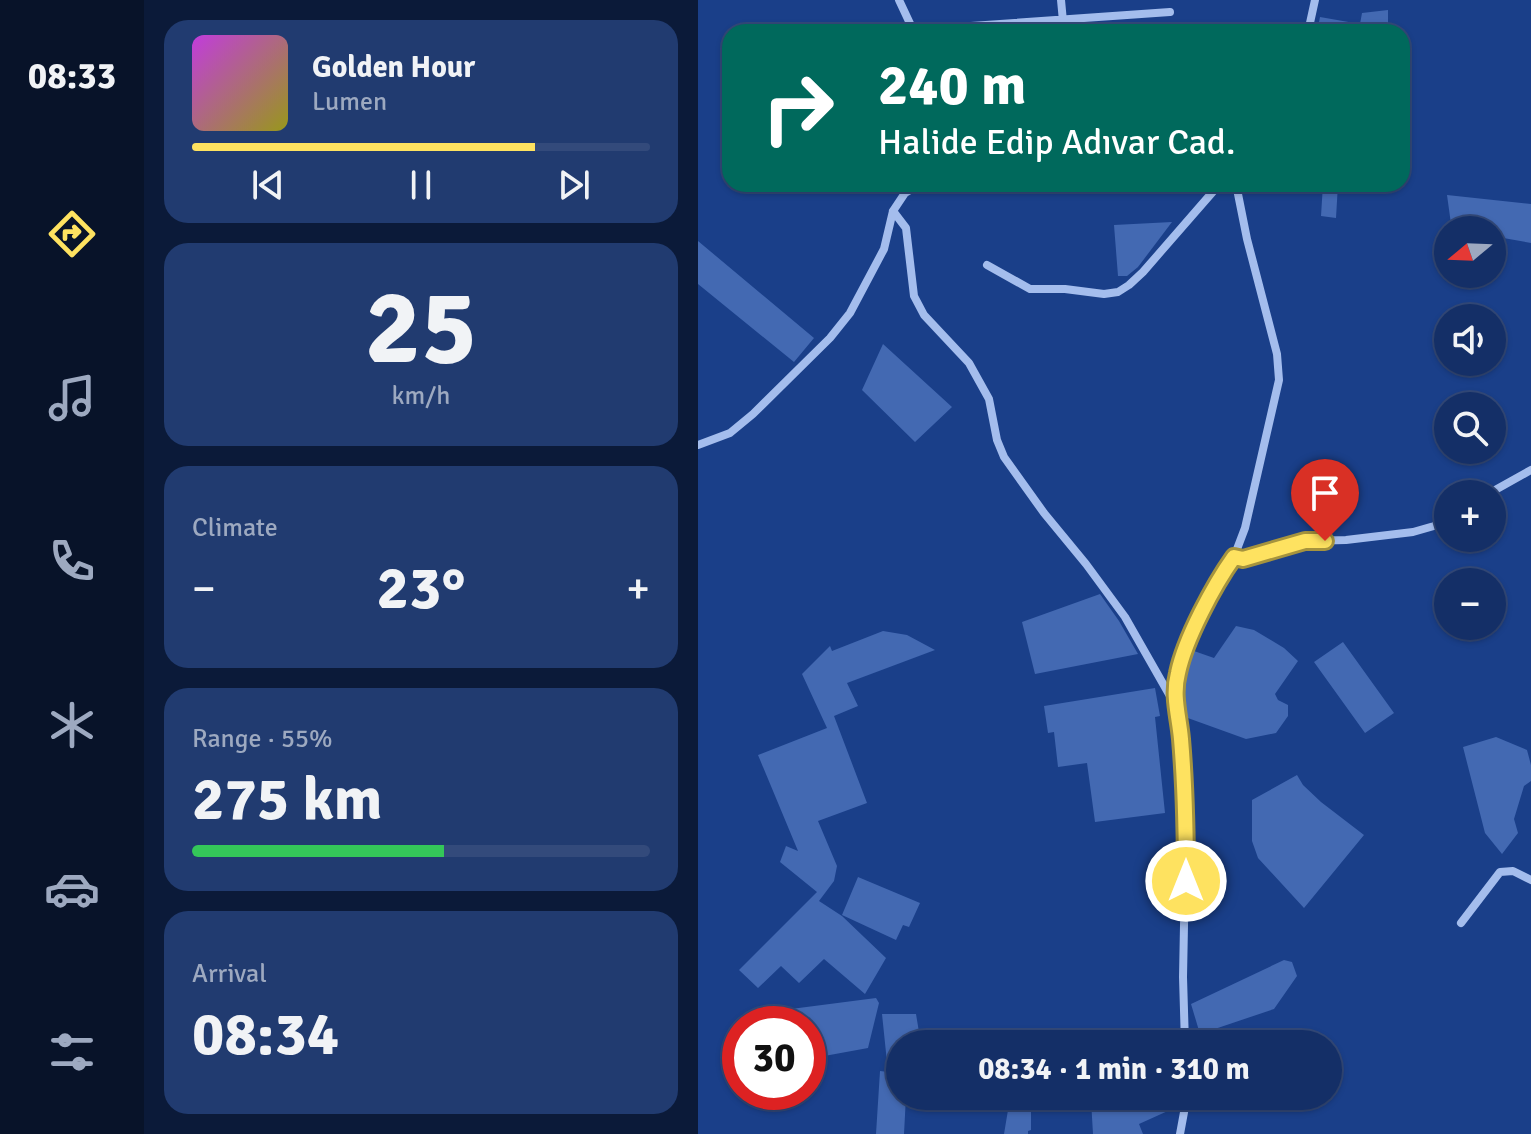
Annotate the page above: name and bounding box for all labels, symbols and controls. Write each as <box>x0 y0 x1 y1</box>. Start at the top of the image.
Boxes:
text: Golden Hour <box>312 49 475 86</box>
text: 240 m <box>878 51 1026 120</box>
text: 08:33 <box>28 54 116 99</box>
icon: right <box>746 56 850 160</box>
text: Lumen <box>312 86 387 118</box>
text: Halide Edip Adıvar Cad. <box>878 120 1235 165</box>
icon: previous <box>246 163 290 207</box>
icon: pause <box>399 163 443 207</box>
icon: next <box>552 163 596 207</box>
icon: directions <box>44 206 100 262</box>
north arrow <box>1434 216 1506 288</box>
map controls <box>1434 216 1506 640</box>
text: 25 <box>365 264 477 392</box>
button: sound <box>1434 304 1506 376</box>
icon: music <box>44 370 100 426</box>
text: km/h <box>392 380 450 412</box>
button: search <box>1434 392 1506 464</box>
pin <box>1291 459 1359 541</box>
icon: arrive <box>1303 471 1347 515</box>
button: + <box>1434 480 1506 552</box>
text: Climate <box>192 512 278 544</box>
icon: phone <box>44 533 100 589</box>
text: 23° <box>377 552 465 626</box>
text: − <box>192 562 216 616</box>
text: + <box>626 562 650 616</box>
button: − <box>1434 568 1506 640</box>
icon: climate <box>44 697 100 753</box>
text: Range · 55% <box>192 723 333 755</box>
text: 275 km <box>192 763 382 837</box>
position arrow <box>1144 839 1228 923</box>
icon: car <box>44 861 100 917</box>
text: Arrival <box>192 958 267 990</box>
text: 08:34 <box>192 998 339 1072</box>
speed limit sign: 30 <box>722 1006 826 1110</box>
icon: filters <box>44 1024 100 1080</box>
text: 08:34 · 1 min · 310 m <box>978 1051 1250 1088</box>

